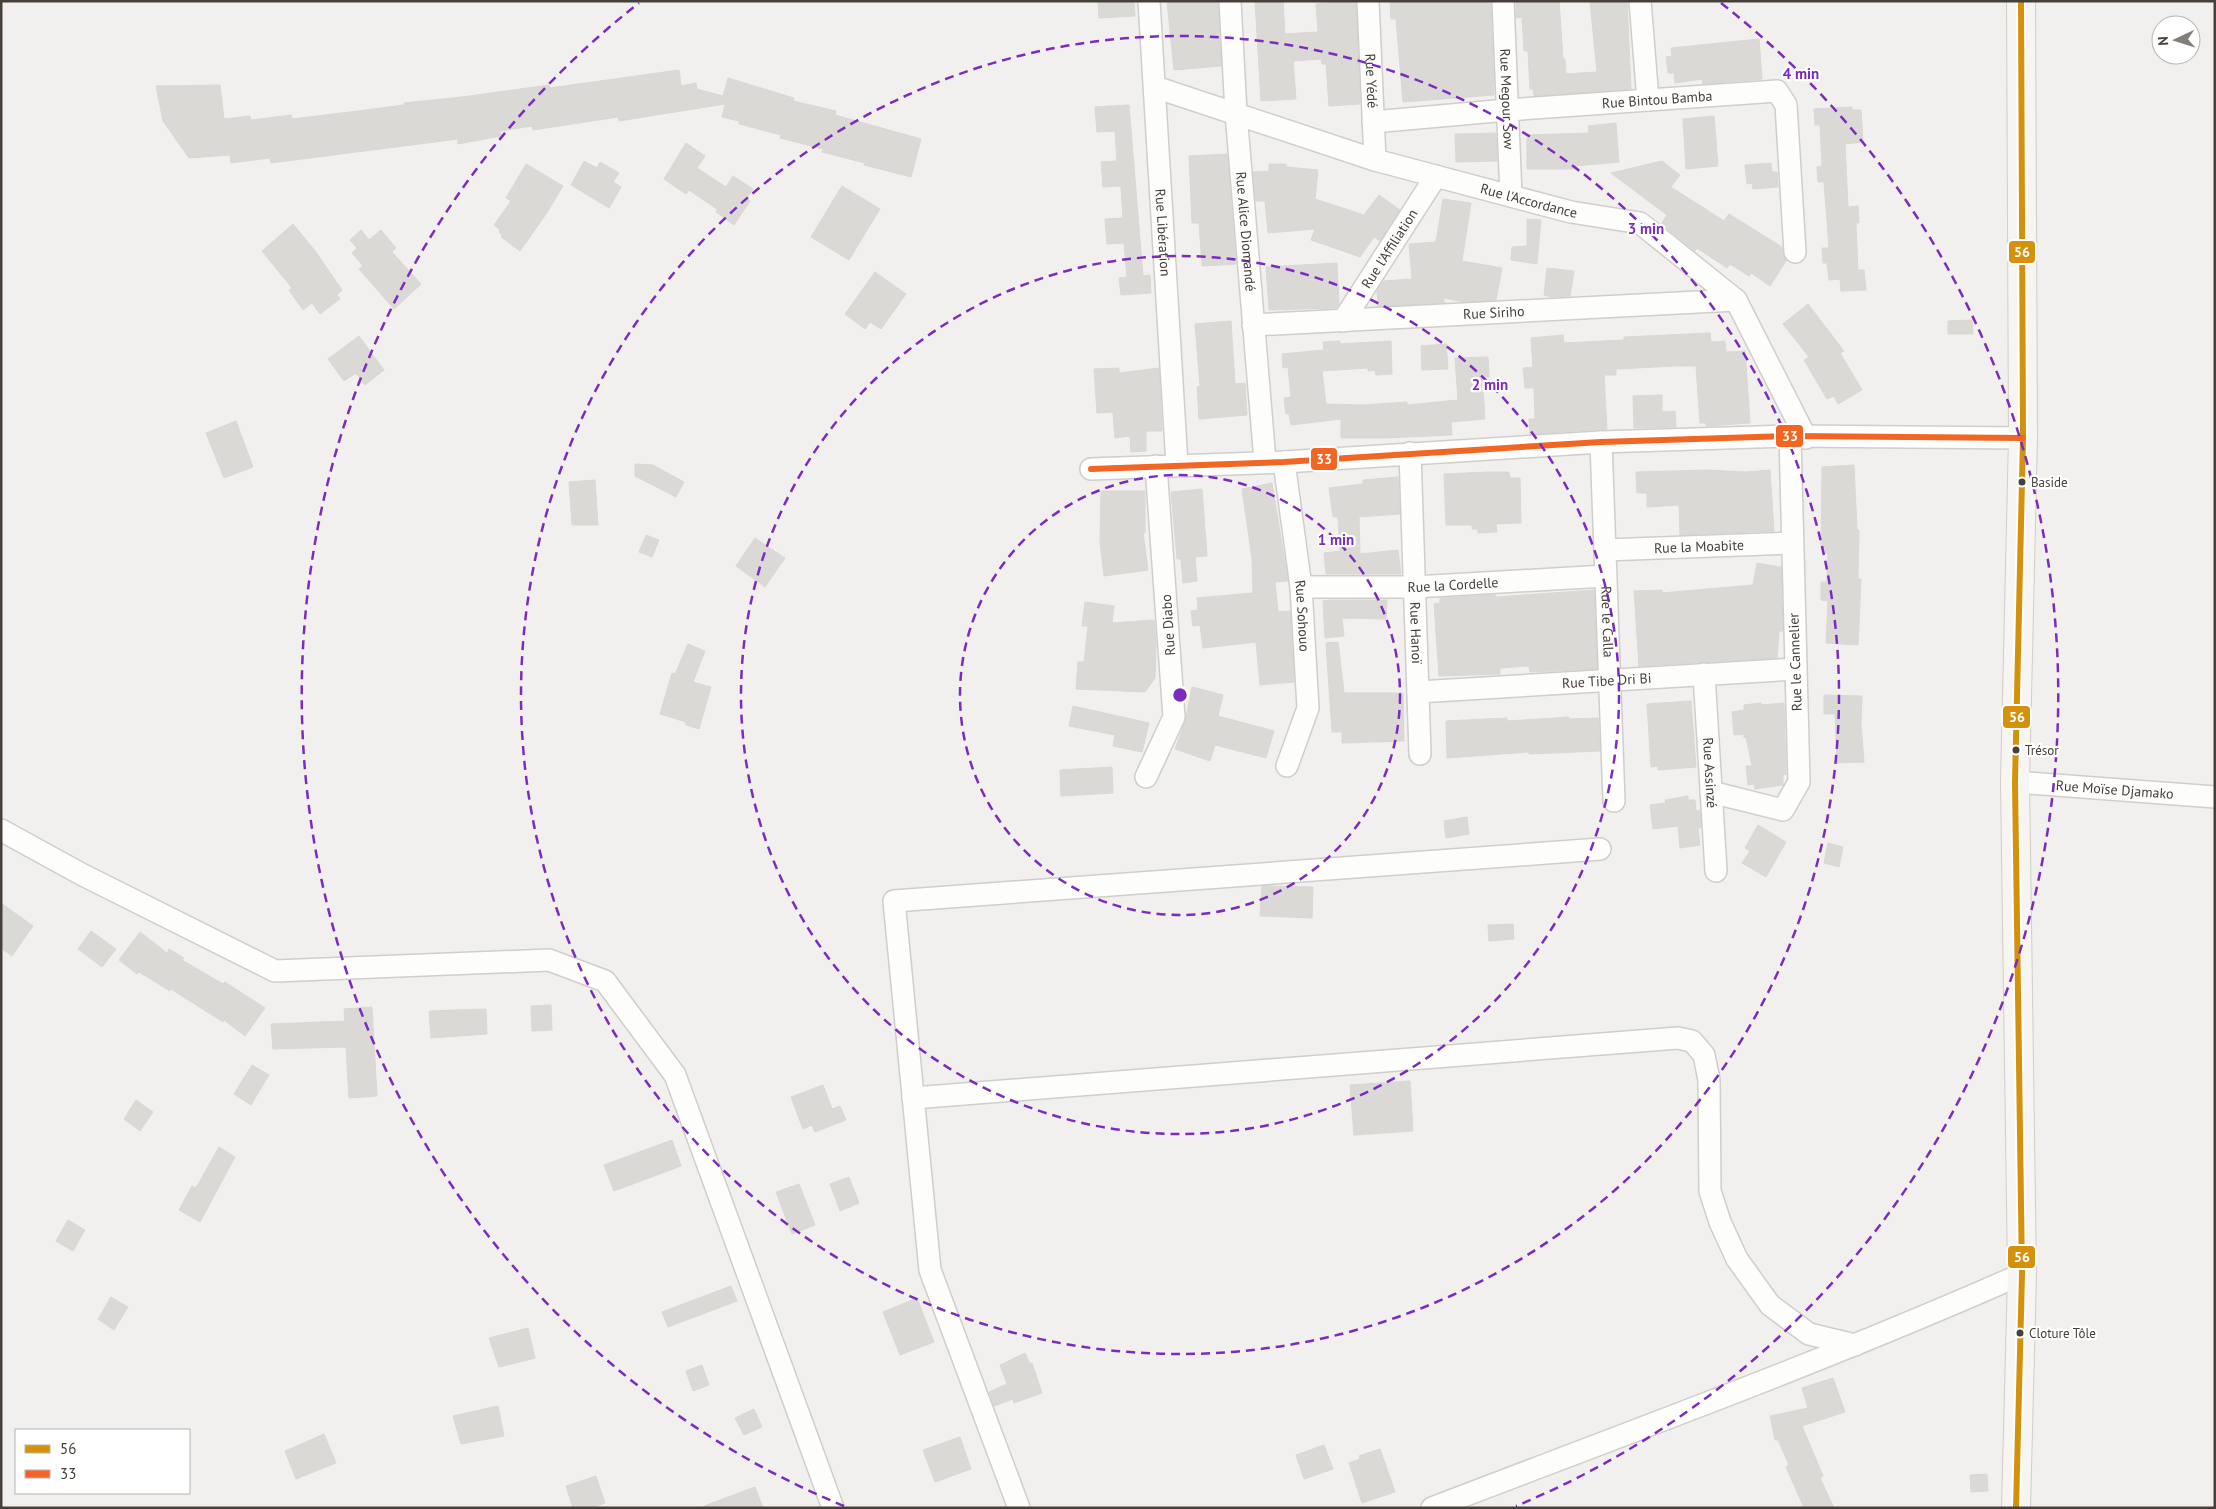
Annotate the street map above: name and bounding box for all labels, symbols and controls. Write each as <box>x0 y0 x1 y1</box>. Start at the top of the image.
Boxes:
north arrow <box>2151 15 2201 65</box>
text: N <box>2154 36 2172 46</box>
street label: Rue Megour Sow <box>1496 48 1518 150</box>
street label: Rue Yédé <box>1361 53 1382 109</box>
text: 4 min <box>1783 64 1819 83</box>
street label: Rue Bintou Bamba <box>1601 87 1713 112</box>
street label: Rue Alice Diomandé <box>1232 171 1260 292</box>
street label: Rue l'Accordance <box>1478 179 1579 222</box>
street label: Rue Libération <box>1151 188 1175 277</box>
street label: Rue l'Affiliation <box>1357 206 1422 292</box>
text: 3 min <box>1628 219 1664 238</box>
line badge: 56 <box>2008 240 2036 264</box>
text: 56 <box>2014 243 2030 261</box>
street label: Rue Siriho <box>1462 302 1525 323</box>
text: 2 min <box>1472 375 1508 394</box>
line badge: 33 <box>1775 424 1804 448</box>
text: 33 <box>1782 427 1798 445</box>
line badge: 33 <box>1310 447 1338 471</box>
text: 33 <box>1316 450 1332 468</box>
place label: Baside <box>2031 474 2068 491</box>
marker: Baside <box>2017 477 2027 487</box>
text: 1 min <box>1318 530 1354 549</box>
street label: Rue la Moabite <box>1654 536 1744 557</box>
street label: Rue la Cordelle <box>1407 573 1499 596</box>
street label: Rue Sohouo <box>1291 579 1314 652</box>
street label: Rue le Calla <box>1597 586 1618 658</box>
street label: Rue Diabo <box>1157 594 1179 656</box>
street label: Rue Hanoï <box>1406 602 1426 664</box>
street label: Rue le Cannelier <box>1784 612 1806 711</box>
street label: Rue Tibe Dri Bi <box>1561 669 1652 692</box>
centre of rings <box>1171 686 1189 704</box>
line badge: 56 <box>2002 705 2031 729</box>
text: 56 <box>2009 708 2025 726</box>
street label: Rue Assinzé <box>1699 737 1721 809</box>
place label: Trésor <box>2025 742 2059 759</box>
marker: Trésor <box>2011 745 2021 755</box>
street label: Rue Moïse Djamako <box>2055 776 2174 803</box>
line badge: 56 <box>2007 1245 2036 1269</box>
text: 56 <box>2014 1248 2030 1266</box>
place label: Cloture Tôle <box>2029 1325 2096 1342</box>
marker: Cloture Tôle <box>2015 1328 2025 1338</box>
legend <box>15 1429 190 1494</box>
text: 56 <box>60 1439 76 1458</box>
text: 33 <box>60 1464 76 1483</box>

